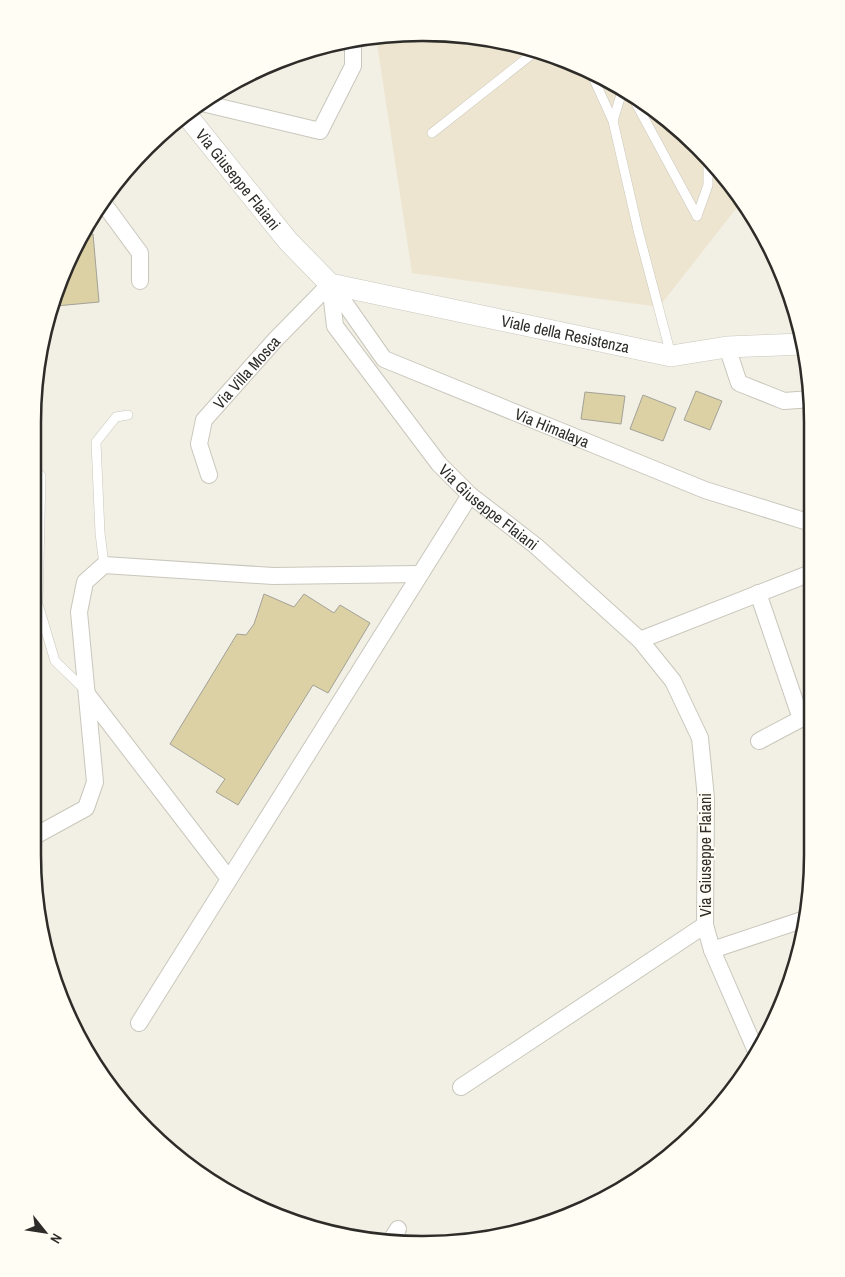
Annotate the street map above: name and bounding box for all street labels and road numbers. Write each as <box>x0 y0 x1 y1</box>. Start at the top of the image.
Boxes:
street label: Via Giuseppe Flaiani <box>191 124 286 234</box>
street label: Viale della Resistenza <box>499 309 632 358</box>
street label: Via Villa Mosca <box>208 330 285 413</box>
street label: Via Himalaya <box>512 403 593 453</box>
street label: Via Giuseppe Flaiani <box>434 459 543 555</box>
street label: Via Giuseppe Flaiani <box>694 793 716 917</box>

